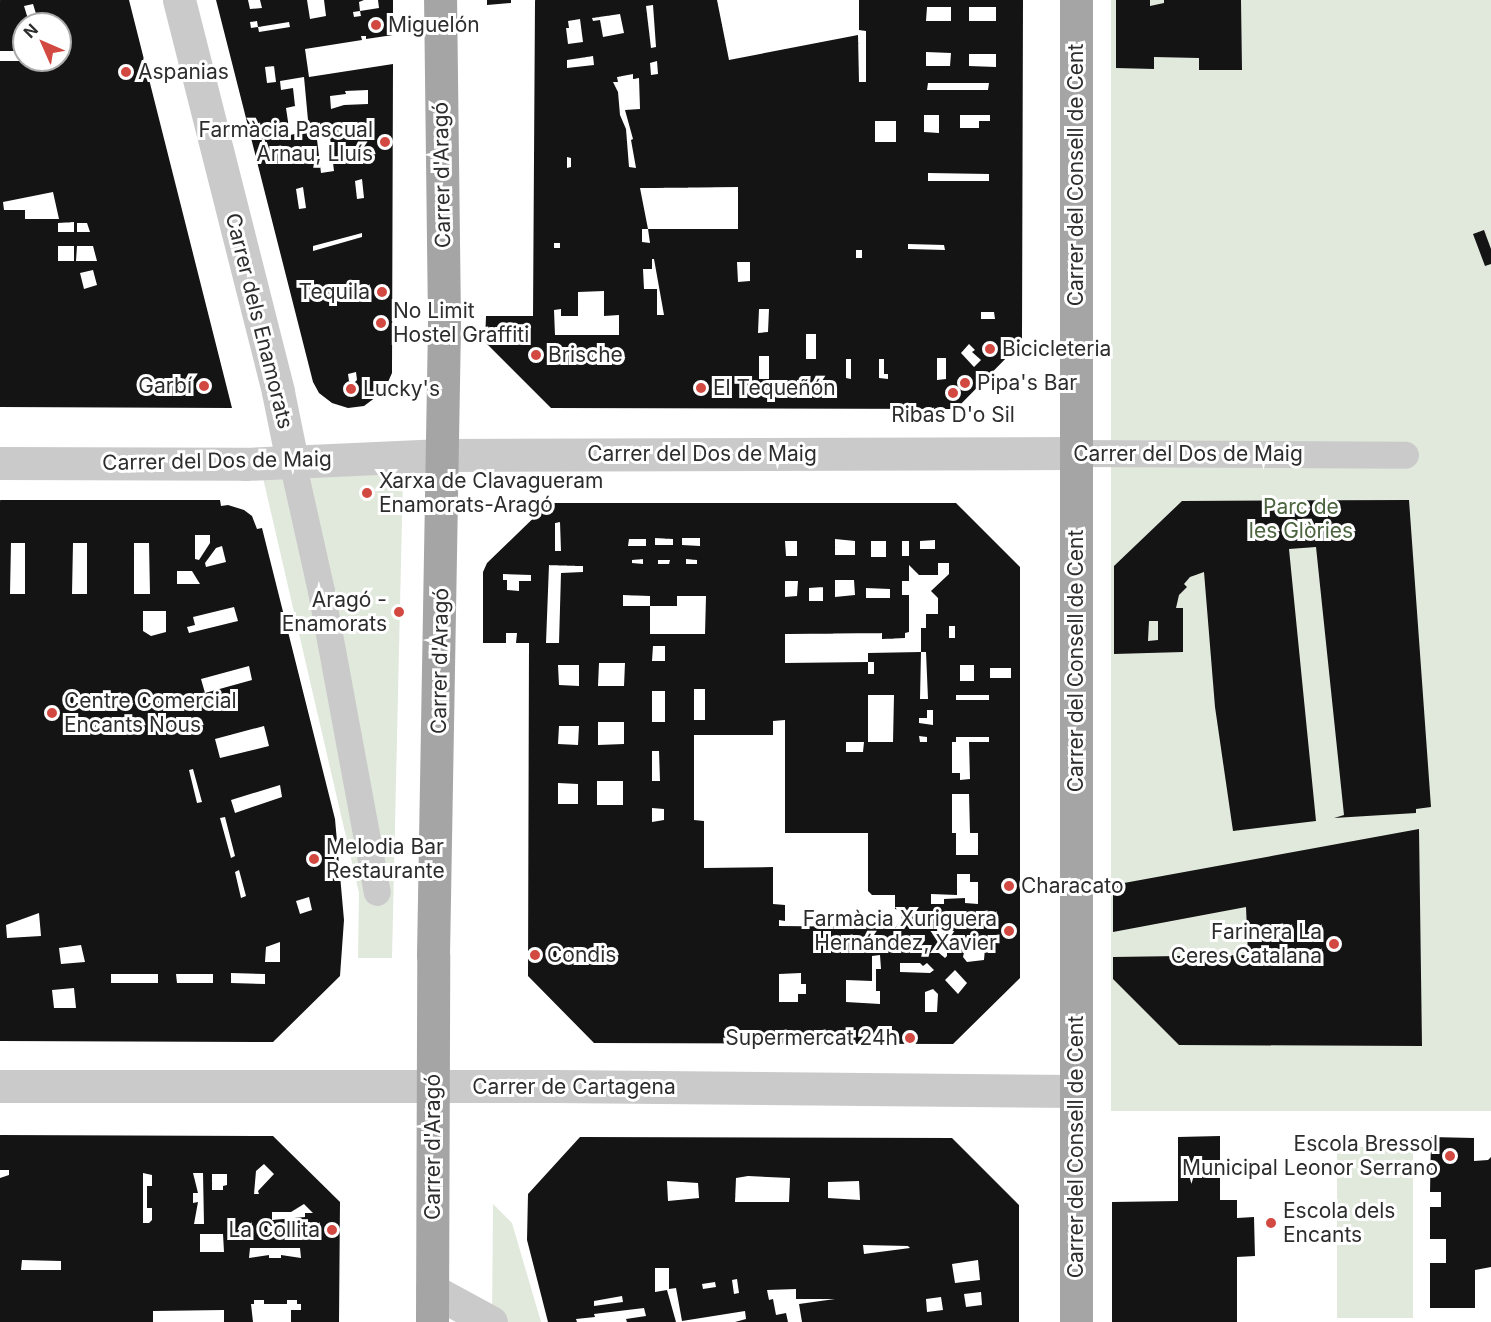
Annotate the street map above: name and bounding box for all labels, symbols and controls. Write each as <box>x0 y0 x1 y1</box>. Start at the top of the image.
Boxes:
north arrow <box>12 12 72 72</box>
place label: Miguelón <box>388 12 480 38</box>
marker: Miguelón <box>369 18 383 32</box>
text: N <box>19 19 42 42</box>
street label: Carrer del Consell de Cent <box>1063 44 1089 306</box>
place label: Aspanias <box>138 59 229 85</box>
marker: Aspanias <box>119 65 133 79</box>
street label: Carrer d'Aragó <box>428 102 456 248</box>
place label: Farmàcia Pascual Arnau, Lluís <box>199 117 373 167</box>
marker: Farmàcia Pascual Arnau, Lluís <box>378 135 392 149</box>
street label: Carrer dels Enamorats <box>220 211 298 431</box>
place label: Tequila <box>299 279 370 305</box>
marker: Tequila <box>375 285 389 299</box>
place label: No Limit Hostel Graffiti <box>393 298 529 348</box>
marker: No Limit Hostel Graffiti <box>374 316 388 330</box>
place label: Bicicleteria <box>1002 336 1111 362</box>
place label: Brische <box>548 342 623 368</box>
marker: Bicicleteria <box>983 342 997 356</box>
marker: Brische <box>529 348 543 362</box>
place label: Pipa's Bar <box>977 370 1077 396</box>
place label: Garbí <box>138 373 192 399</box>
place label: El Tequeñón <box>713 375 836 401</box>
place label: Lucky's <box>363 376 440 402</box>
marker: Pipa's Bar <box>958 376 972 390</box>
marker: Garbí <box>197 379 211 393</box>
marker: El Tequeñón <box>694 381 708 395</box>
marker: Lucky's <box>344 382 358 396</box>
marker: Ribas D'o Sil <box>946 386 960 400</box>
place label: Ribas D'o Sil <box>891 402 1015 428</box>
street label: Carrer del Dos de Maig <box>587 441 817 467</box>
street label: Carrer del Dos de Maig <box>1073 441 1303 467</box>
street label: Carrer del Dos de Maig <box>102 446 332 476</box>
place label: Xarxa de Clavagueram Enamorats-Aragó <box>379 468 603 518</box>
marker: Xarxa de Clavagueram Enamorats-Aragó <box>360 486 374 500</box>
park label: Parc de les Glòries <box>1249 494 1353 544</box>
street label: Carrer del Consell de Cent <box>1063 530 1089 792</box>
place label: Aragó - Enamorats <box>282 587 387 637</box>
street label: Carrer d'Aragó <box>426 588 454 734</box>
marker: Aragó - Enamorats <box>392 605 406 619</box>
place label: Centre Comercial Encants Nous <box>64 688 237 738</box>
marker: Centre Comercial Encants Nous <box>45 706 59 720</box>
place label: Melodia Bar Restaurante <box>326 834 445 884</box>
marker: Melodia Bar Restaurante <box>307 852 321 866</box>
place label: Characato <box>1021 873 1123 899</box>
marker: Characato <box>1002 879 1016 893</box>
place label: Farmàcia Xuriguera Hernández, Xavier <box>803 906 997 956</box>
place label: Farinera La Ceres Catalana <box>1171 919 1322 969</box>
marker: Farmàcia Xuriguera Hernández, Xavier <box>1002 924 1016 938</box>
marker: Farinera La Ceres Catalana <box>1327 937 1341 951</box>
place label: Condis <box>547 942 616 968</box>
marker: Condis <box>528 948 542 962</box>
street label: Carrer del Consell de Cent <box>1063 1016 1089 1278</box>
place label: Supermercat 24h <box>725 1025 898 1051</box>
marker: Supermercat 24h <box>903 1031 917 1045</box>
street label: Carrer d'Aragó <box>420 1074 446 1220</box>
street label: Carrer de Cartagena <box>472 1074 676 1100</box>
place label: Escola Bressol Municipal Leonor Serrano <box>1182 1131 1438 1181</box>
marker: Escola Bressol Municipal Leonor Serrano <box>1443 1149 1457 1163</box>
place label: Escola dels Encants <box>1283 1198 1395 1248</box>
marker: Escola dels Encants <box>1264 1216 1278 1230</box>
place label: La Collita <box>228 1217 320 1243</box>
marker: La Collita <box>325 1223 339 1237</box>

